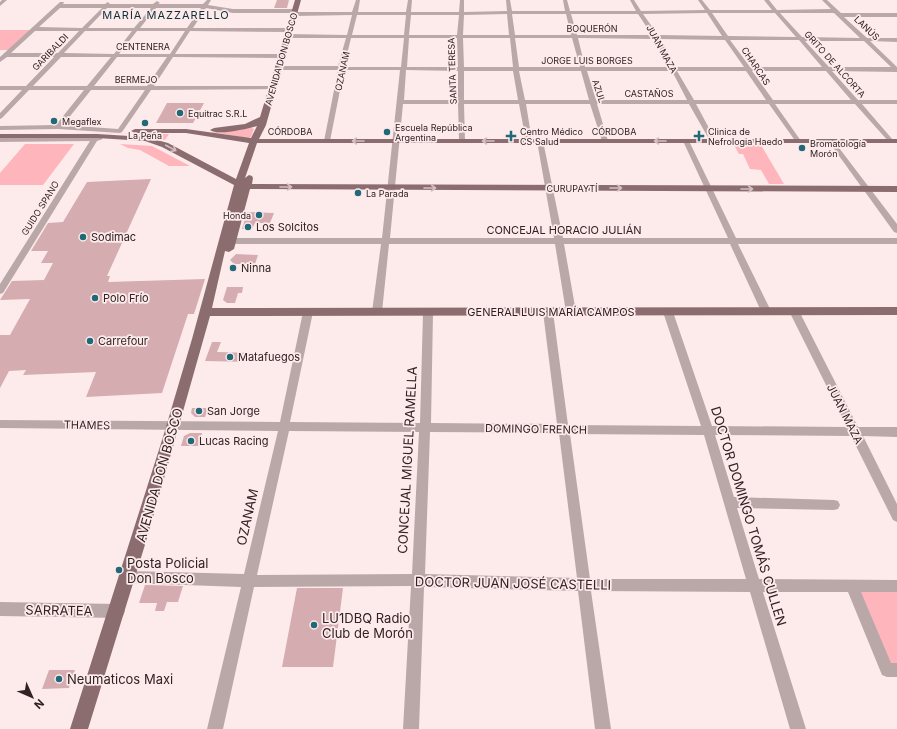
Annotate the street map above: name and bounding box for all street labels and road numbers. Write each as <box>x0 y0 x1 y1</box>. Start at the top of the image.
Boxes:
street label: AVENIDA DON BOSCO <box>262 11 300 107</box>
street label: LANÚS <box>852 13 882 43</box>
street label: BOQUERÓN <box>566 23 618 34</box>
street label: JUAN MAZA <box>644 23 680 75</box>
street label: GRITO DE ALCORTA <box>802 28 868 100</box>
street label: GARIBALDI <box>30 31 70 73</box>
street label: SANTA TERESA <box>445 37 459 105</box>
street label: CENTENERA <box>116 41 170 52</box>
street label: CHARCAS <box>739 45 773 87</box>
street label: OZANAM <box>332 50 352 92</box>
street label: JORGE LUIS BORGES <box>541 55 633 66</box>
street label: BERMEJO <box>115 74 157 85</box>
street label: AZUL <box>590 78 608 104</box>
street label: CASTAÑOS <box>624 88 674 99</box>
street label: CÓRDOBA <box>268 126 312 137</box>
street label: CÓRDOBA <box>592 126 636 137</box>
street label: GUIDO SPANO <box>19 178 61 237</box>
street label: CURUPAYTÍ <box>547 183 598 194</box>
street label: CONCEJAL HORACIO JULIÁN <box>486 223 642 237</box>
street label: GENERAL LUIS MARÍA CAMPOS <box>467 305 635 319</box>
street label: CONCEJAL MIGUEL RAMELLA <box>394 366 420 554</box>
street label: JUAN MAZA <box>824 382 866 447</box>
street label: DOCTOR DOMINGO TOMÁS CULLEN <box>708 404 790 628</box>
street label: AVENIDA DON BOSCO <box>132 406 186 544</box>
street label: THAMES <box>64 418 110 432</box>
street label: DOMINGO FRENCH <box>485 421 587 437</box>
street label: OZANAM <box>233 487 261 547</box>
street label: DOCTOR JUAN JOSÉ CASTELLI <box>415 573 611 593</box>
street label: SARRATEA <box>25 601 93 619</box>

